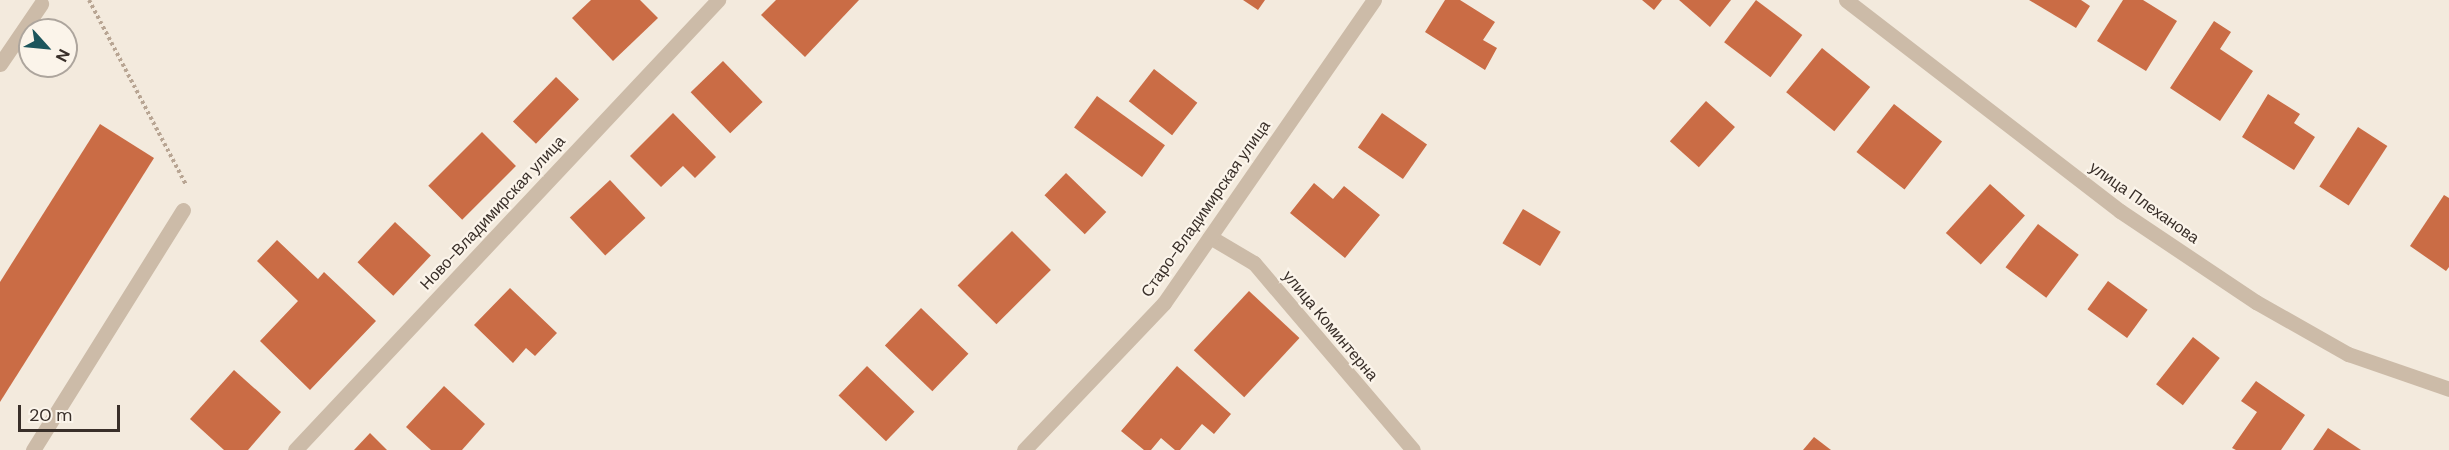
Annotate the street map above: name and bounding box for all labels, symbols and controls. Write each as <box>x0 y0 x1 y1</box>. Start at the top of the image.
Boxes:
north arrow <box>18 18 78 78</box>
text: N <box>51 46 75 65</box>
street label: Старо-Владимирская улица <box>1138 117 1274 301</box>
street label: Ново-Владимирская улица <box>417 132 569 294</box>
street label: улица Плеханова <box>2086 158 2202 248</box>
street label: улица Коминтерна <box>1278 267 1382 385</box>
scale bar <box>21 393 123 431</box>
text: 20 m <box>29 403 72 427</box>

